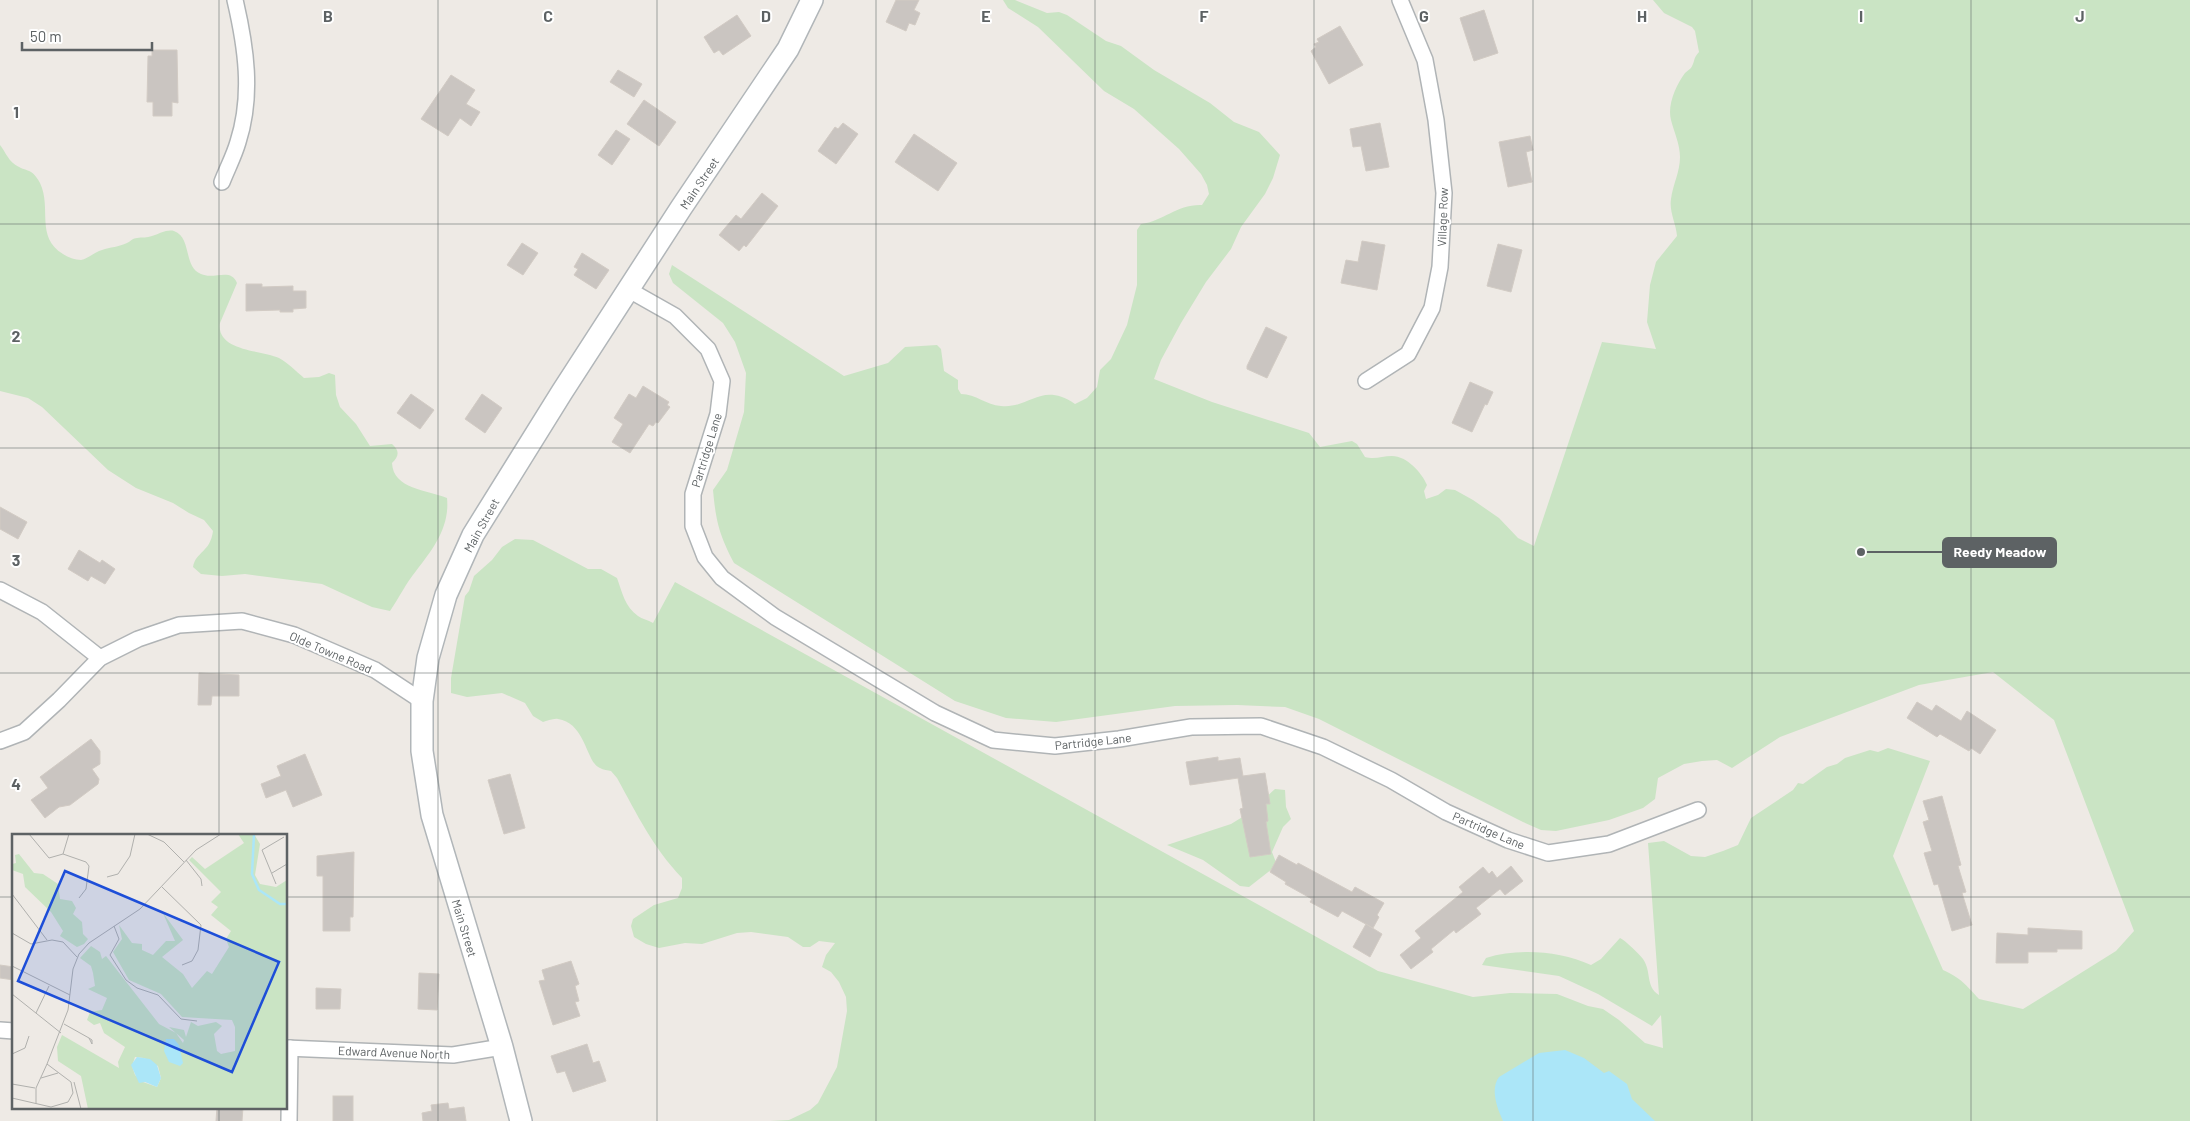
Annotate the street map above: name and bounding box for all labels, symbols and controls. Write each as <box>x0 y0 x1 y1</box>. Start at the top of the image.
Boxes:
text: B <box>323 6 333 25</box>
text: C <box>543 6 553 25</box>
text: D <box>761 6 771 25</box>
text: E <box>981 6 991 25</box>
text: F <box>1200 6 1209 25</box>
text: G <box>1419 6 1429 25</box>
text: H <box>1637 6 1647 25</box>
text: I <box>1859 6 1863 25</box>
text: J <box>2075 6 2085 25</box>
scale bar <box>22 20 152 52</box>
text: 50 m <box>30 27 62 45</box>
text: 1 <box>13 102 19 121</box>
street label: Main Street <box>677 154 721 212</box>
street label: Village Row <box>1434 187 1450 247</box>
text: 2 <box>12 326 21 345</box>
street label: Partridge Lane <box>688 411 724 489</box>
street label: Main Street <box>460 496 502 554</box>
callout: Reedy Meadow <box>1943 538 2056 567</box>
text: Reedy Meadow <box>1954 543 2046 560</box>
text: 3 <box>12 550 20 569</box>
street label: Olde Towne Road <box>288 628 374 676</box>
street label: Partridge Lane <box>1054 730 1132 752</box>
text: 4 <box>11 774 21 793</box>
street label: Partridge Lane <box>1451 809 1527 851</box>
inset map <box>12 834 288 1108</box>
street label: Main Street <box>450 898 480 958</box>
street label: Edward Avenue North <box>338 1043 450 1061</box>

